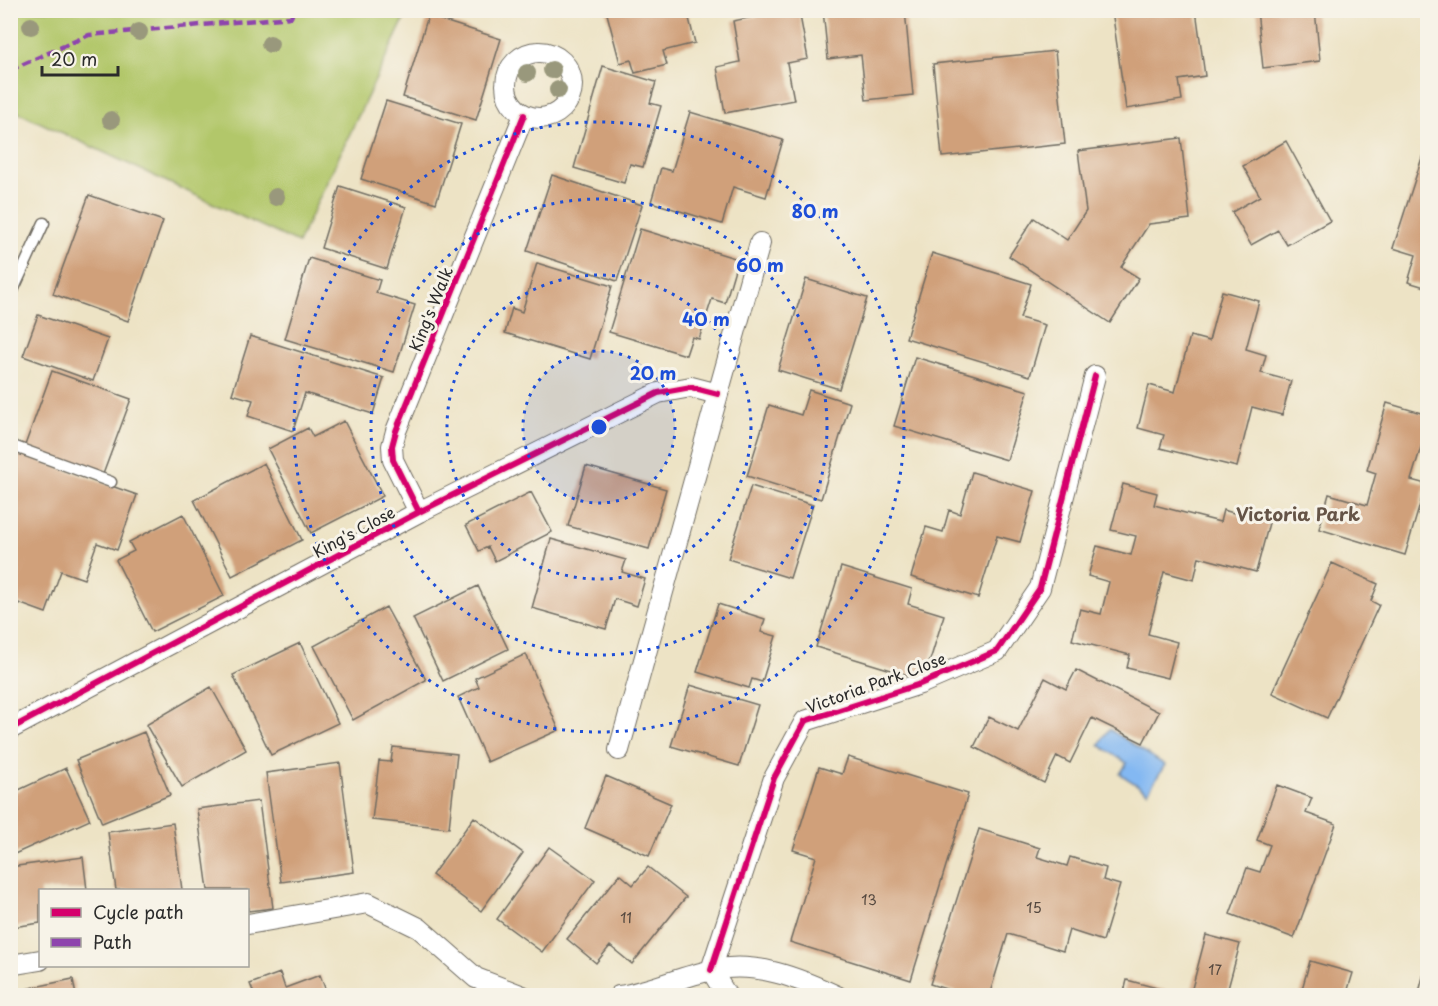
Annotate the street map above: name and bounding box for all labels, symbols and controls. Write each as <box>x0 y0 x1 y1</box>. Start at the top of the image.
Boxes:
scale bar <box>42 39 118 77</box>
text: 20 m <box>51 45 97 72</box>
text: 80 m <box>791 197 839 224</box>
text: 60 m <box>736 251 784 278</box>
street label: King's Walk <box>402 262 458 355</box>
text: 40 m <box>682 305 730 332</box>
text: 20 m <box>630 359 676 386</box>
centre of rings <box>589 417 609 437</box>
street label: King's Close <box>308 499 399 563</box>
district label: Victoria Park <box>1236 500 1360 527</box>
street label: Victoria Park Close <box>802 646 949 719</box>
legend <box>39 889 249 967</box>
house number: 13 <box>861 889 877 910</box>
house number: 15 <box>1026 897 1042 918</box>
text: Cycle path <box>93 898 184 925</box>
house number: 11 <box>620 907 632 928</box>
text: Path <box>93 928 132 955</box>
house number: 17 <box>1208 959 1222 980</box>

